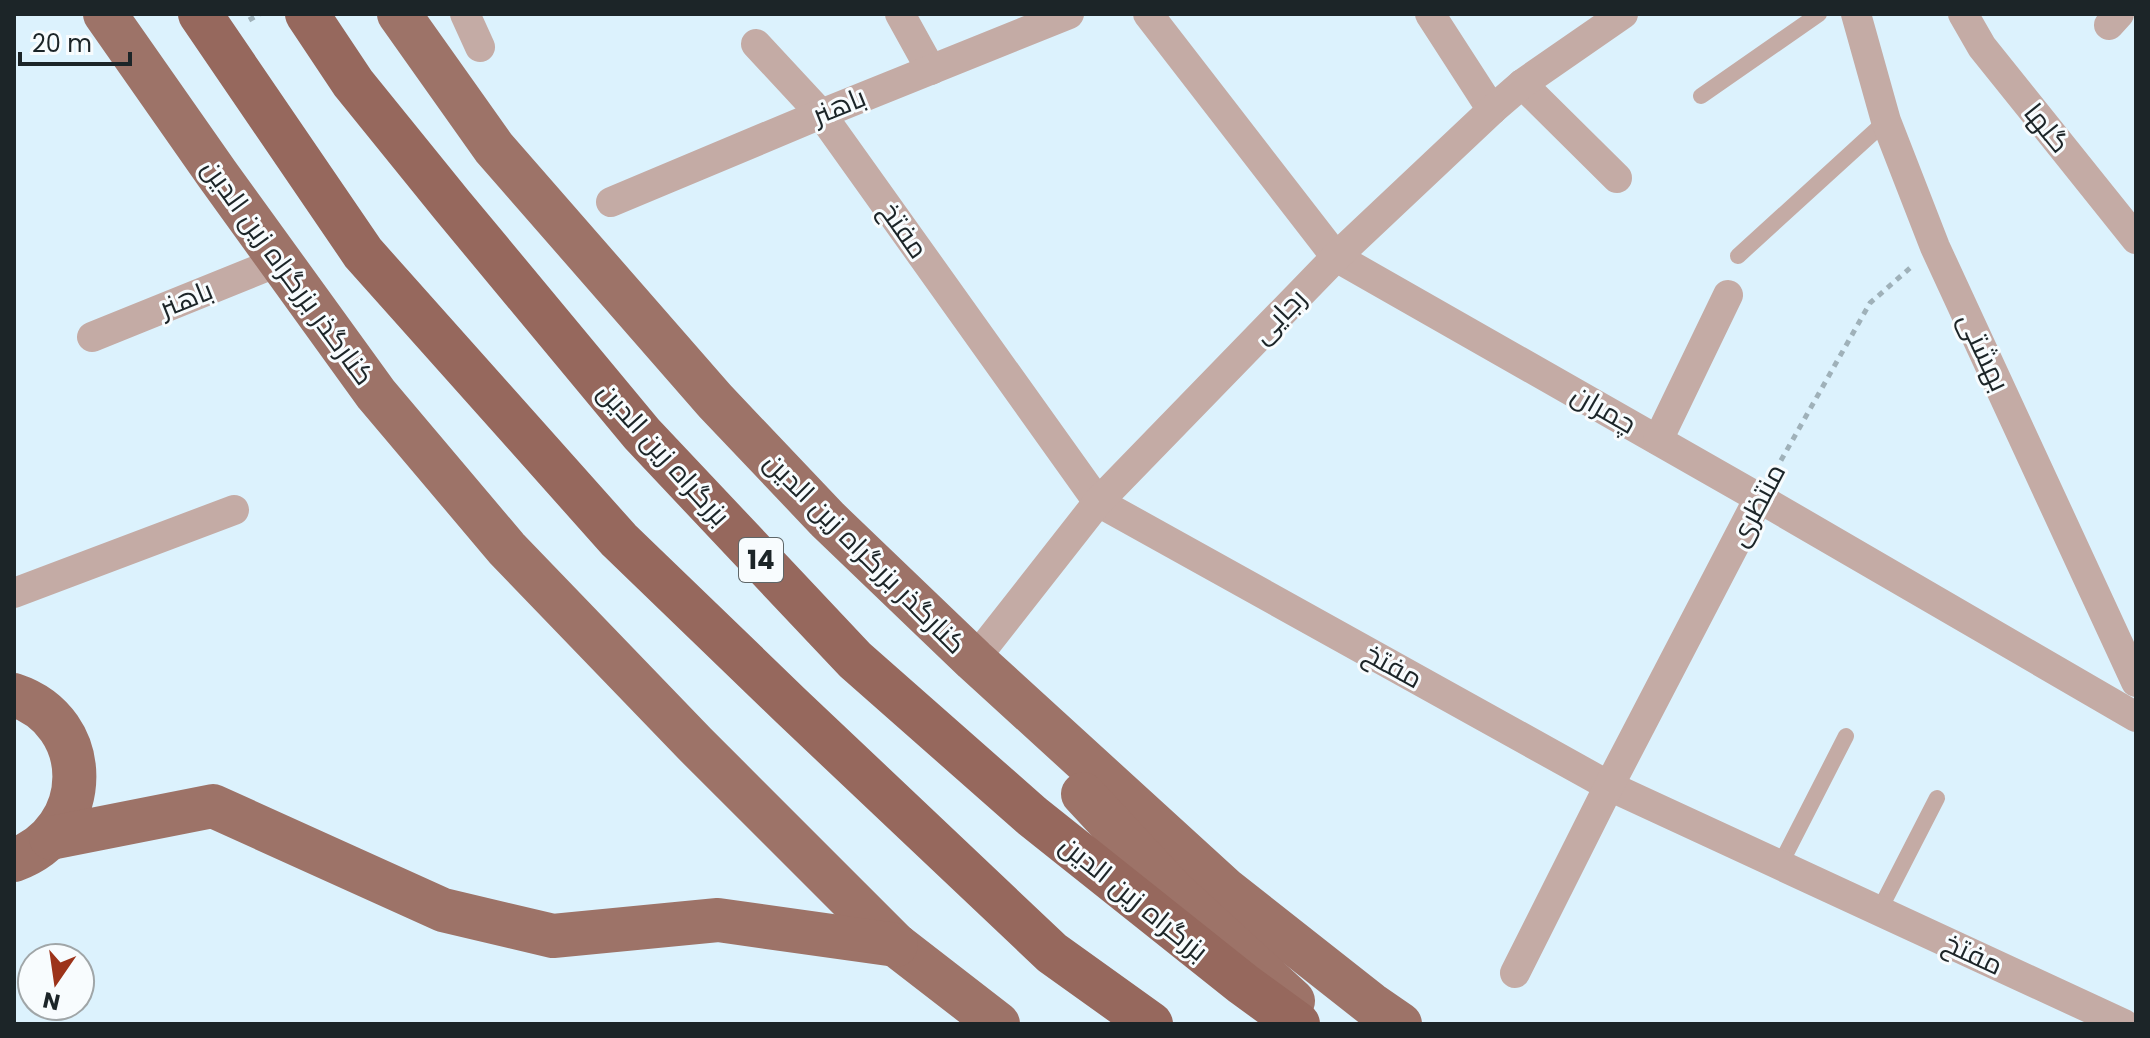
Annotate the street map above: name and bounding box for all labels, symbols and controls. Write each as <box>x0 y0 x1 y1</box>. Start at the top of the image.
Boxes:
scale bar <box>20 16 130 66</box>
text: 20 m <box>32 27 92 60</box>
street label: باهنر <box>805 78 872 135</box>
street label: گلها <box>2015 95 2079 161</box>
street label: کنارگذر بزرگراه زین الدین <box>193 151 383 393</box>
street label: مفتخ <box>870 194 938 266</box>
street label: باهنر <box>152 271 219 328</box>
street label: رجایی <box>1243 280 1315 352</box>
street label: بهشتی <box>1949 306 2019 398</box>
street label: بزرگراه زین الدین <box>589 374 739 534</box>
street label: چمران <box>1564 375 1644 443</box>
street label: کنارگذر بزرگراه زین الدین <box>755 443 975 663</box>
street label: منتظری <box>1719 457 1795 553</box>
road number: 14 <box>739 538 783 582</box>
street label: مفتخ <box>1357 634 1429 698</box>
street label: بزرگراه زین الدین <box>1051 826 1217 970</box>
street label: مفتخ <box>1937 923 2009 985</box>
north arrow <box>16 942 96 1022</box>
text: N <box>40 984 63 1018</box>

